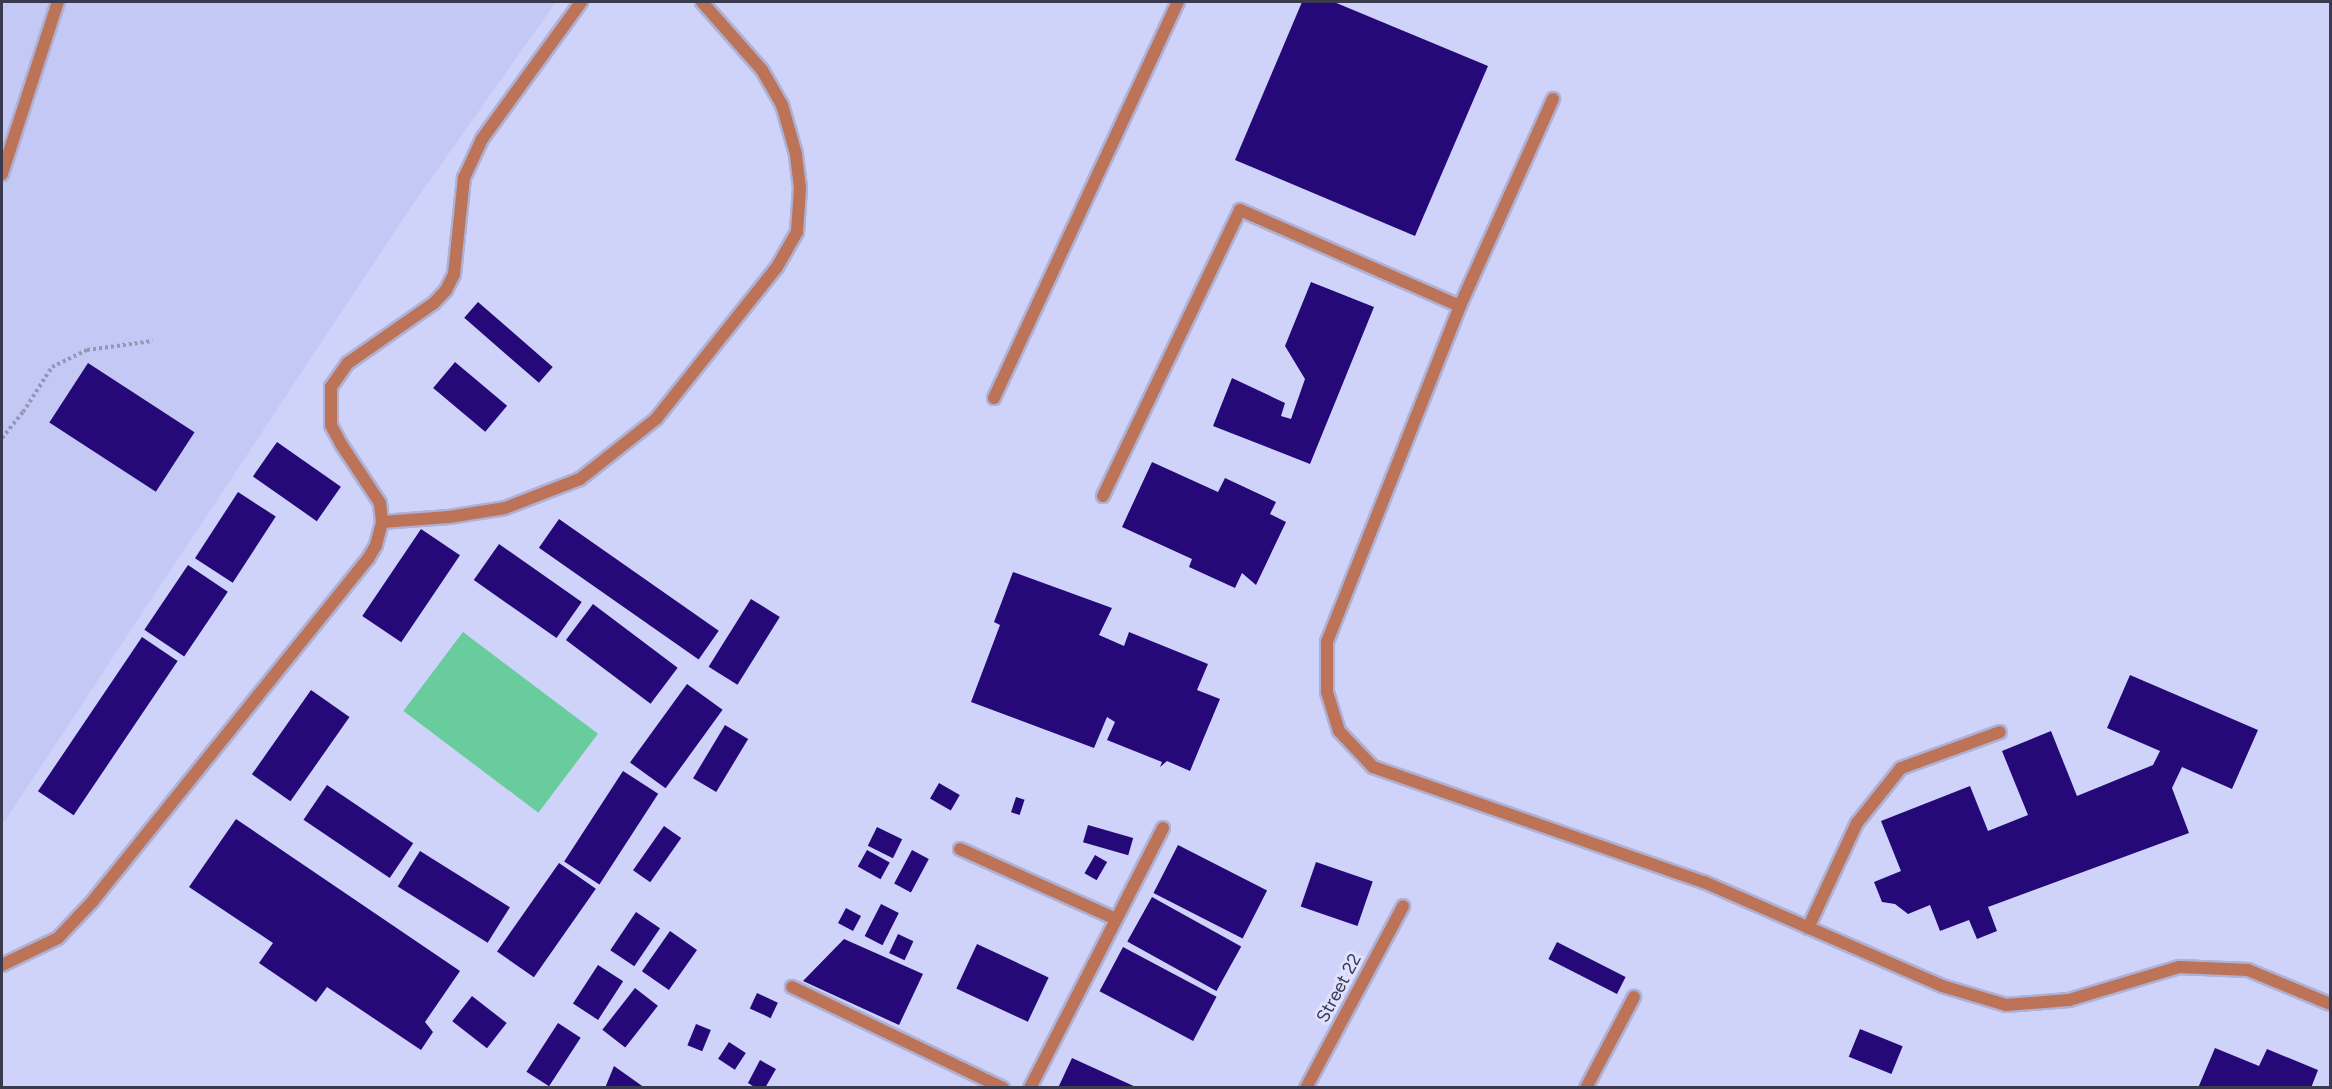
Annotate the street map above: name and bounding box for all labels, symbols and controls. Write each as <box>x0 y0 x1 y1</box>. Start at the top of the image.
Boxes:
street label: Street 22 <box>1312 950 1366 1026</box>

